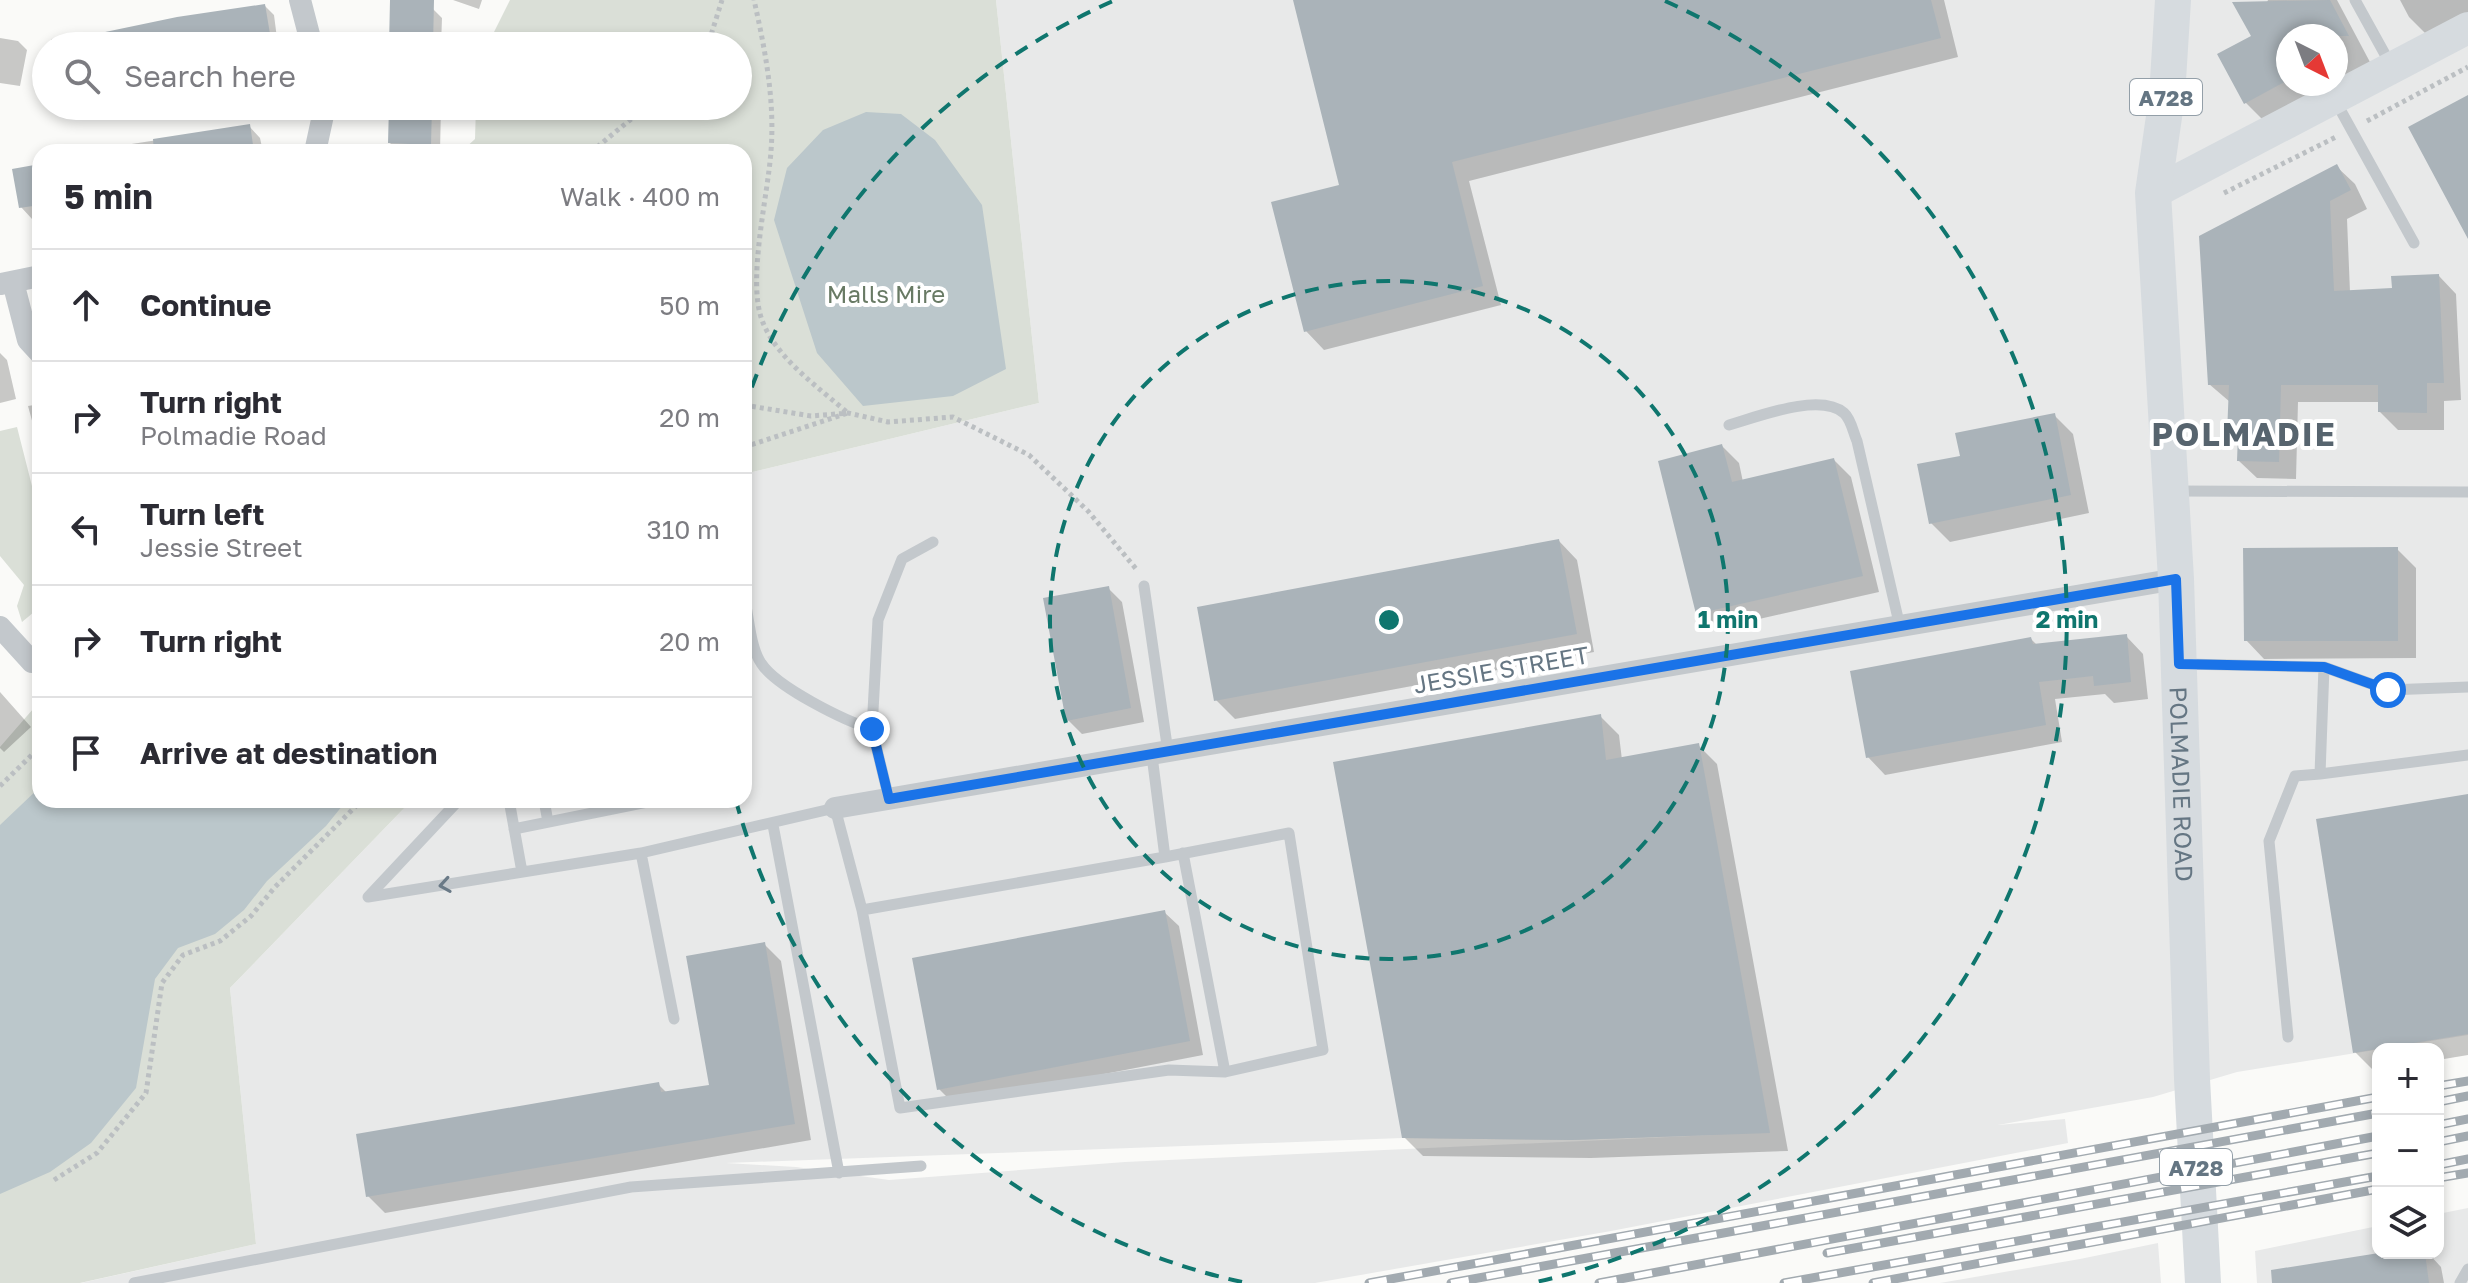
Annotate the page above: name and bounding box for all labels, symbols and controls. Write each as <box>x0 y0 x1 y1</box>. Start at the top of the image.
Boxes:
north arrow <box>2276 24 2348 96</box>
search box <box>32 32 752 120</box>
icon: search <box>60 54 104 98</box>
text: Search here <box>124 58 296 94</box>
road number: A728 <box>2130 79 2202 115</box>
text: 5 min <box>64 176 153 216</box>
text: Walk · 400 m <box>560 181 720 212</box>
park label: Malls Mire <box>827 279 945 308</box>
icon: ahead <box>64 283 108 327</box>
text: Continue <box>140 287 271 323</box>
text: 50 m <box>659 290 720 321</box>
text: Turn right <box>140 384 282 420</box>
icon: right <box>64 395 108 439</box>
text: 20 m <box>659 402 720 433</box>
district label: POLMADIE <box>2151 415 2337 453</box>
text: Polmadie Road <box>140 420 327 451</box>
text: Turn left <box>140 496 265 532</box>
icon: left <box>64 507 108 551</box>
text: 310 m <box>647 514 720 545</box>
text: Jessie Street <box>140 532 303 563</box>
text: 1 min <box>1698 604 1758 633</box>
text: 2 min <box>2036 604 2098 633</box>
centre of rings <box>1375 606 1403 634</box>
icon: right <box>64 619 108 663</box>
text: Turn right <box>140 623 282 659</box>
text: 20 m <box>659 626 720 657</box>
street label: JESSIE STREET <box>1411 639 1591 699</box>
route start <box>2370 672 2406 708</box>
street label: POLMADIE ROAD <box>2165 686 2200 882</box>
route end <box>854 711 890 747</box>
icon: arrive <box>64 731 108 775</box>
text: Arrive at destination <box>140 735 437 771</box>
one-way arrow <box>438 876 451 893</box>
map controls <box>2372 1043 2444 1259</box>
button: + <box>2372 1043 2444 1115</box>
button: − <box>2372 1115 2444 1187</box>
road number: A728 <box>2160 1149 2232 1185</box>
button: layers <box>2372 1187 2444 1259</box>

